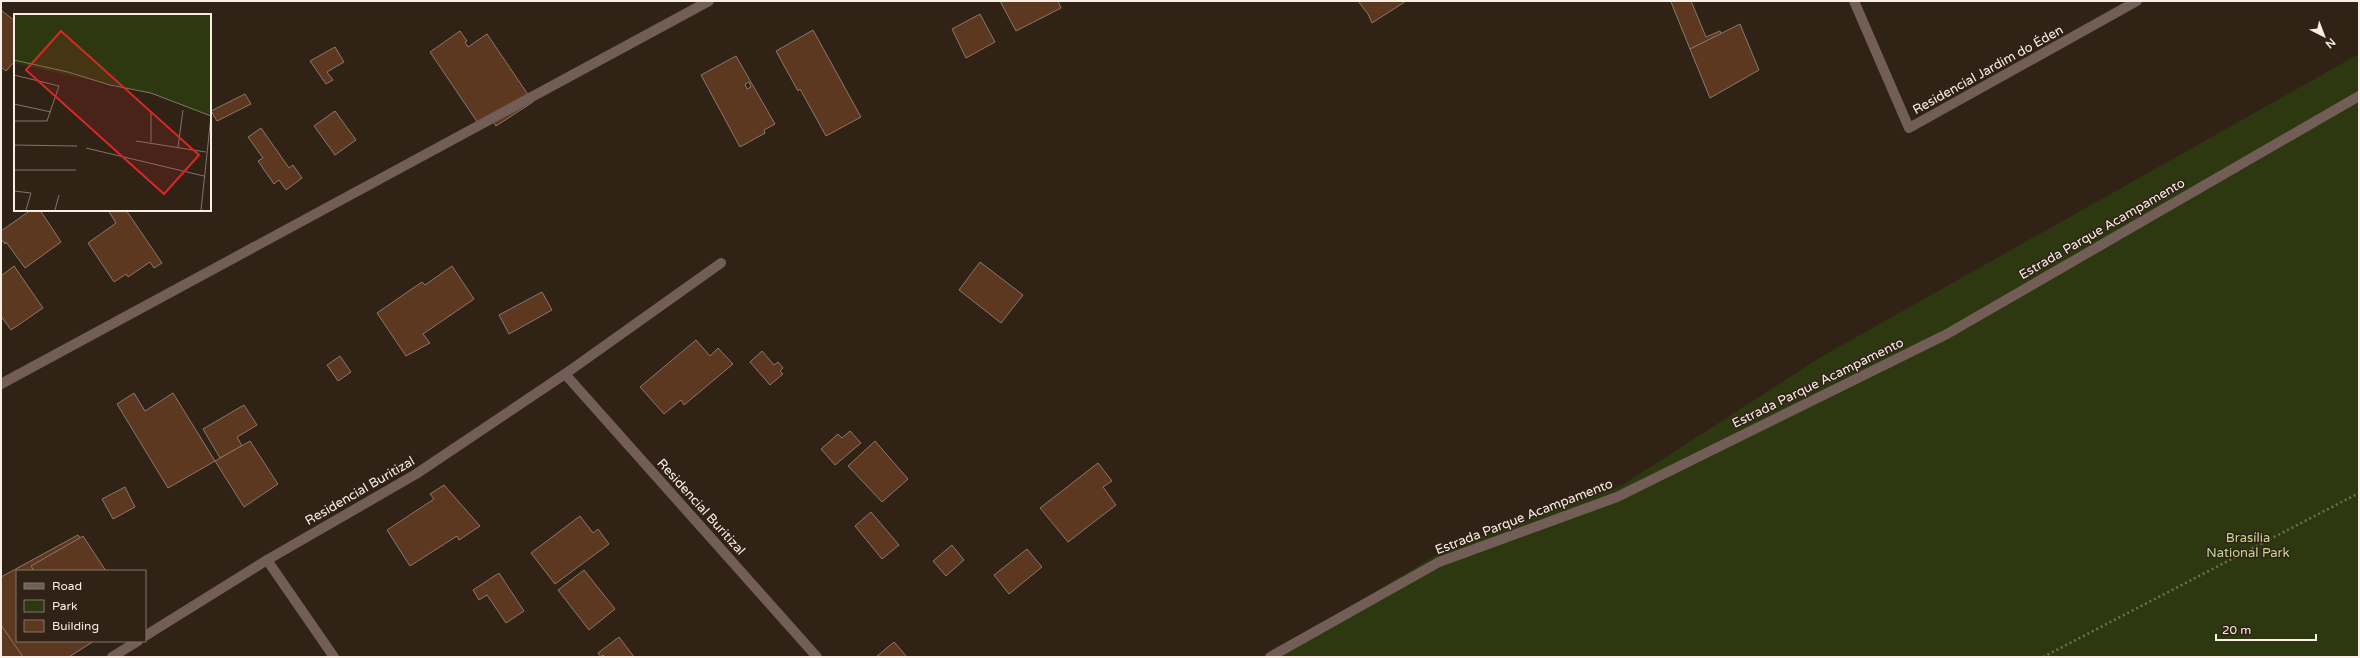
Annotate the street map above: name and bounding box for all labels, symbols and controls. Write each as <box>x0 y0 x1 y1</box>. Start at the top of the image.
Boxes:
inset map <box>14 14 211 211</box>
north arrow <box>2304 16 2344 56</box>
street label: Residencial Jardim do Éden <box>1910 22 2066 118</box>
text: N <box>2323 35 2338 51</box>
street label: Estrada Parque Acampamento <box>2016 175 2188 283</box>
street label: Estrada Parque Acampamento <box>1730 334 1906 432</box>
street label: Residencial Buritizal <box>302 453 418 529</box>
street label: Residencial Buritizal <box>654 456 748 558</box>
street label: Estrada Parque Acampamento <box>1433 476 1615 558</box>
park label: Brasília National Park <box>2206 530 2290 561</box>
legend <box>16 570 146 642</box>
text: Road <box>52 579 82 593</box>
text: Park <box>52 599 78 613</box>
scale bar <box>2216 616 2316 642</box>
text: Building <box>52 619 99 633</box>
text: 20 m <box>2222 623 2251 637</box>

